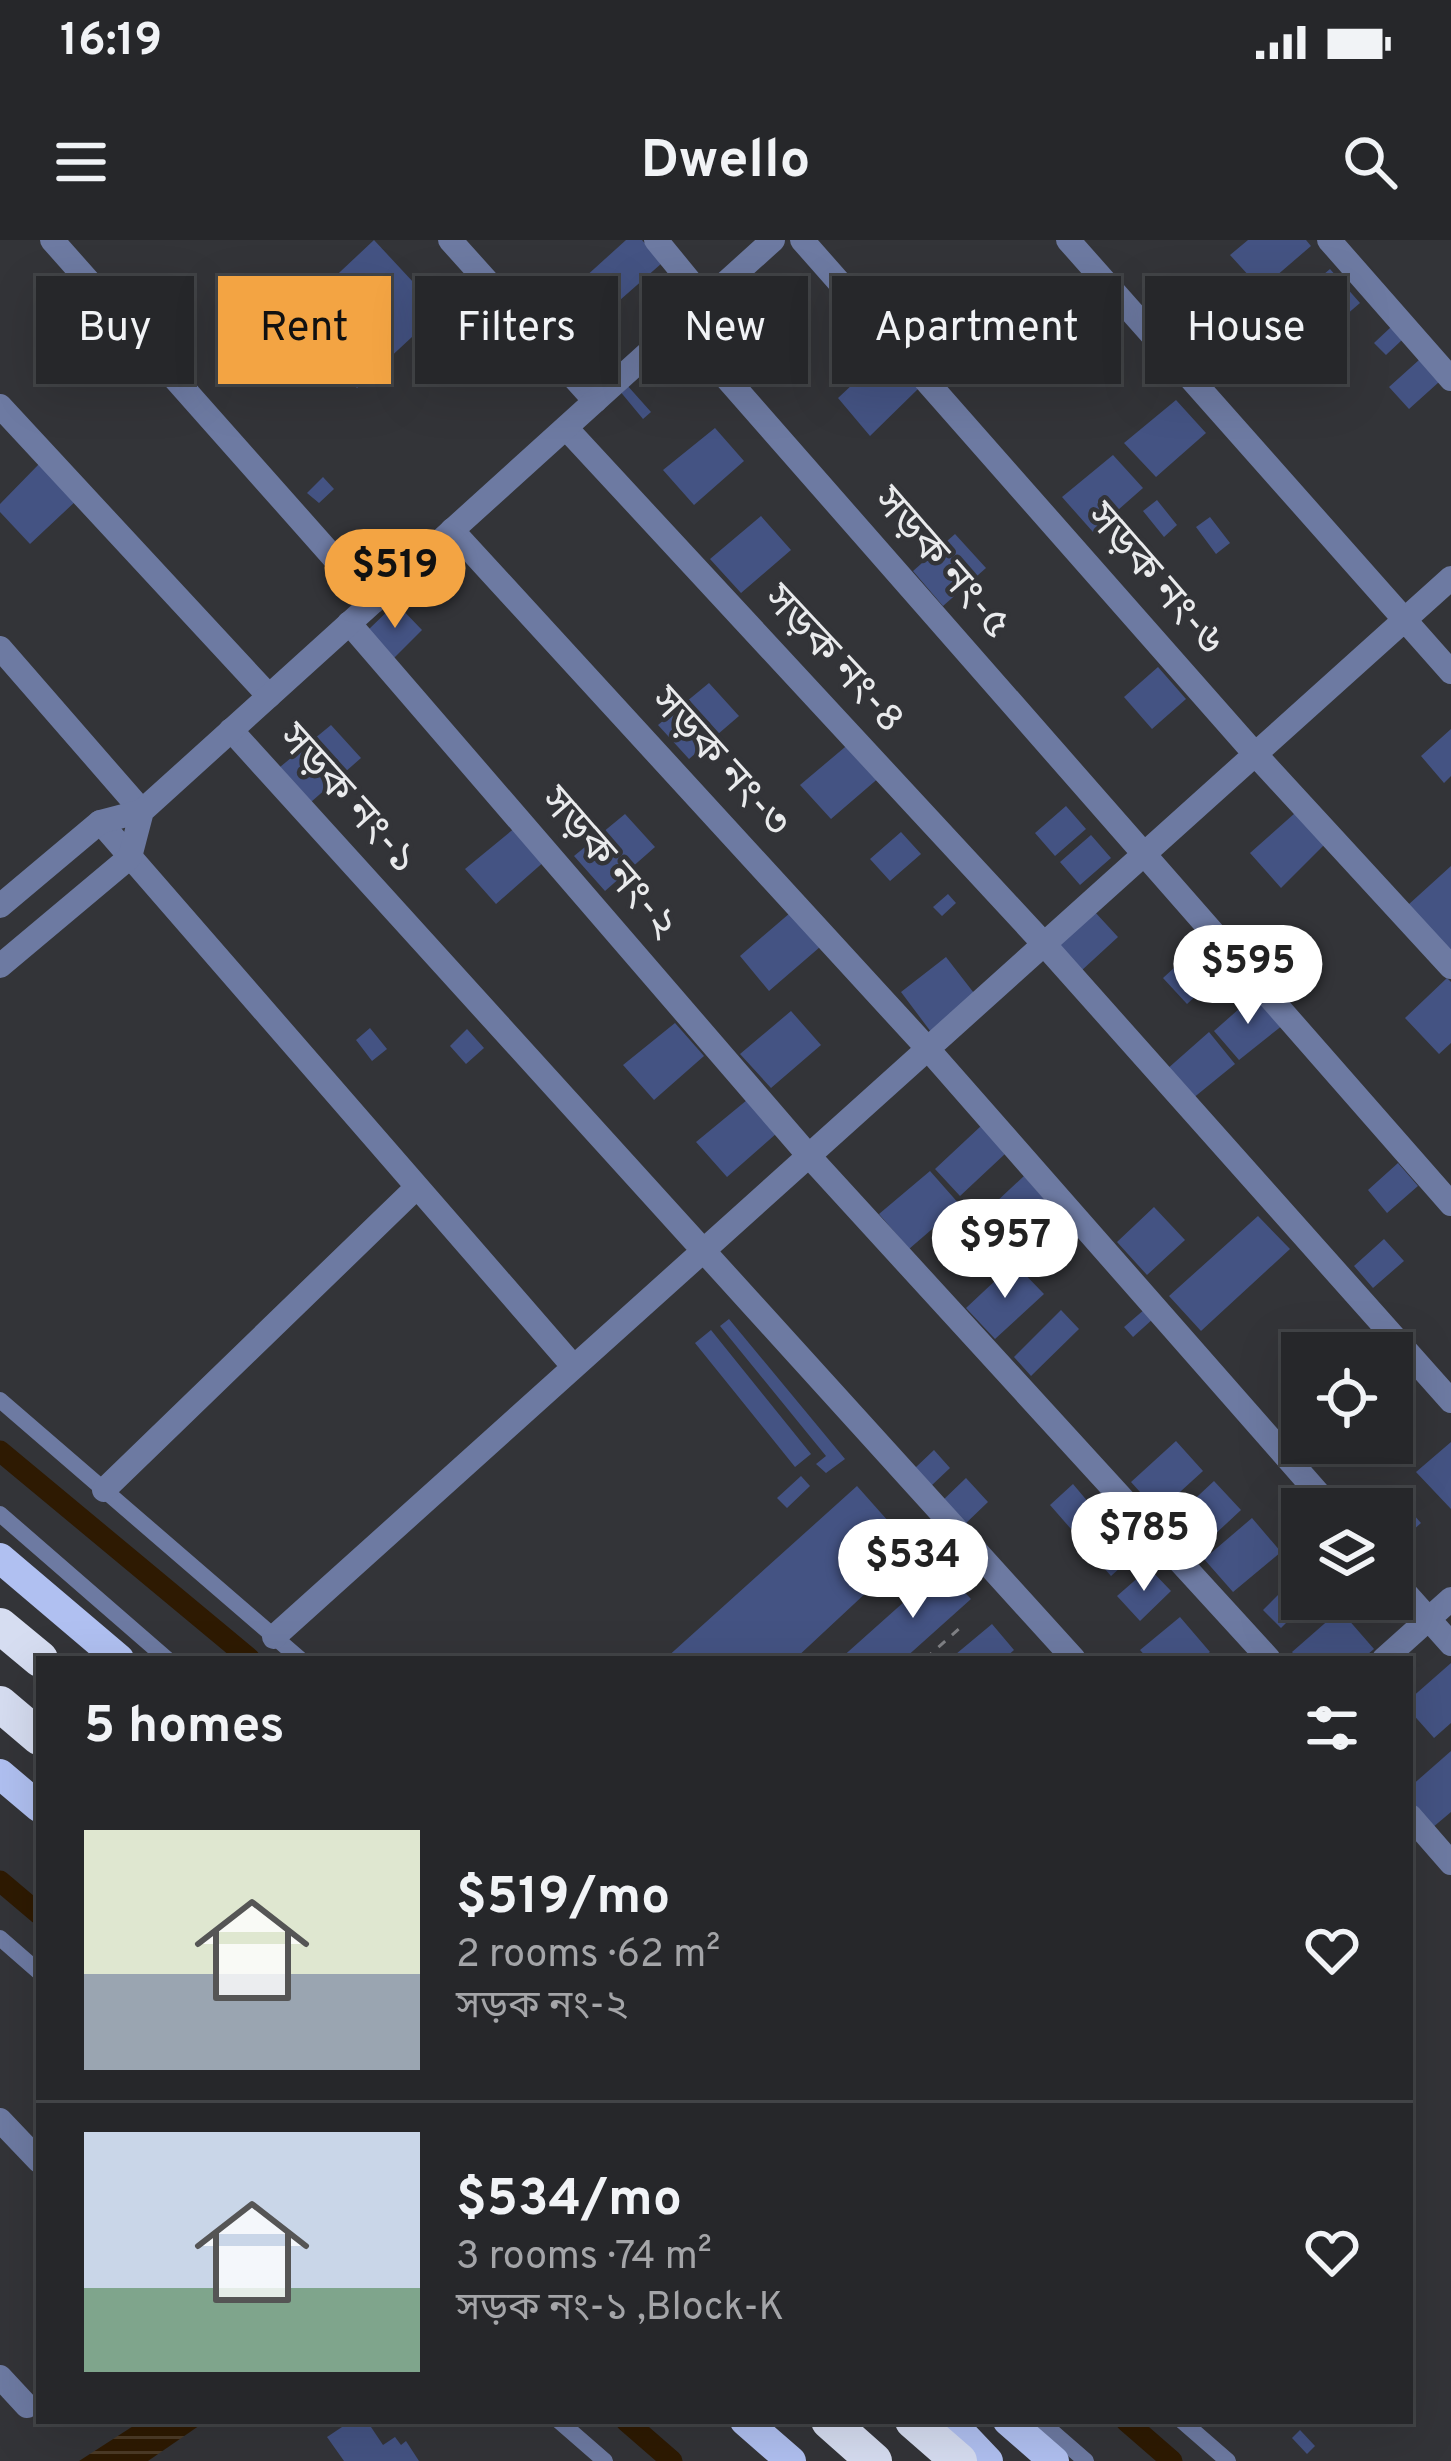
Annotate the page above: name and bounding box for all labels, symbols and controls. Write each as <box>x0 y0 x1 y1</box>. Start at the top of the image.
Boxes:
text: 16:19 <box>60 14 162 71</box>
text: Dwello <box>641 128 810 197</box>
icon: menu <box>48 129 114 195</box>
icon: search <box>1337 129 1403 195</box>
chip: Buy <box>36 276 194 384</box>
chip: Rent <box>218 276 391 384</box>
chip: Filters <box>415 276 618 384</box>
chip: New <box>642 276 808 384</box>
chip: Apartment <box>832 276 1121 384</box>
chip: House <box>1145 276 1347 384</box>
street label: সড়ক নং-৫ <box>860 476 1022 651</box>
street label: সড়ক নং-৬ <box>1073 492 1235 667</box>
pin: $519 <box>324 529 466 631</box>
text: $519 <box>352 543 438 592</box>
street label: সড়ক নং-৪ <box>750 573 916 746</box>
street label: সড়ক নং-৩ <box>637 676 801 850</box>
street label: সড়ক নং-১ <box>265 713 429 887</box>
street label: সড়ক নং-২ <box>527 776 689 951</box>
pin: $595 <box>1177 925 1319 1027</box>
text: $595 <box>1200 939 1296 988</box>
pin: $957 <box>934 1199 1076 1301</box>
text: $957 <box>959 1213 1051 1262</box>
map controls <box>1281 1332 1413 1620</box>
button: locate <box>1281 1332 1413 1464</box>
button: layers <box>1281 1488 1413 1620</box>
pin: $785 <box>1073 1492 1215 1594</box>
text: $785 <box>1098 1506 1190 1555</box>
pin: $534 <box>842 1519 984 1621</box>
text: $534 <box>865 1533 961 1582</box>
icon: filters <box>1299 1695 1365 1761</box>
text: 5 homes <box>84 1696 285 1761</box>
text: $519/mo <box>456 1867 670 1932</box>
icon: home <box>180 1878 324 2022</box>
icon: heart <box>1299 1917 1365 1983</box>
text: 2 rooms · 62 m² <box>456 1932 720 1981</box>
text: সড়ক নং-২ <box>456 1983 628 2032</box>
text: $534/mo <box>456 2169 682 2234</box>
icon: home <box>180 2180 324 2324</box>
icon: heart <box>1299 2219 1365 2285</box>
text: 3 rooms · 74 m² <box>456 2234 712 2283</box>
text: সড়ক নং-১ ,Block-K <box>456 2285 784 2334</box>

